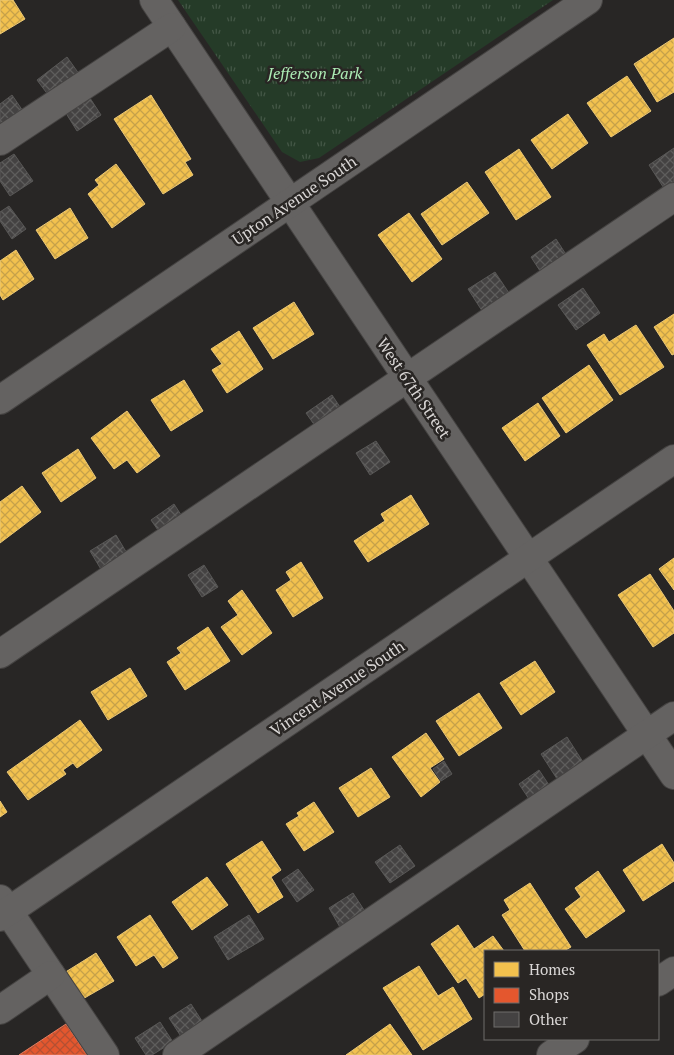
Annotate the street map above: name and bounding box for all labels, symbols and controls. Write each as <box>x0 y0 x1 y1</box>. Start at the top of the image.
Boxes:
park label: Jefferson Park <box>267 62 363 84</box>
street label: Upton Avenue South <box>227 150 361 250</box>
street label: West 67th Street <box>372 333 456 443</box>
street label: Vincent Avenue South <box>265 634 409 741</box>
legend <box>484 950 659 1040</box>
text: Homes <box>529 959 575 979</box>
text: Shops <box>529 984 569 1004</box>
text: Other <box>529 1009 568 1029</box>

